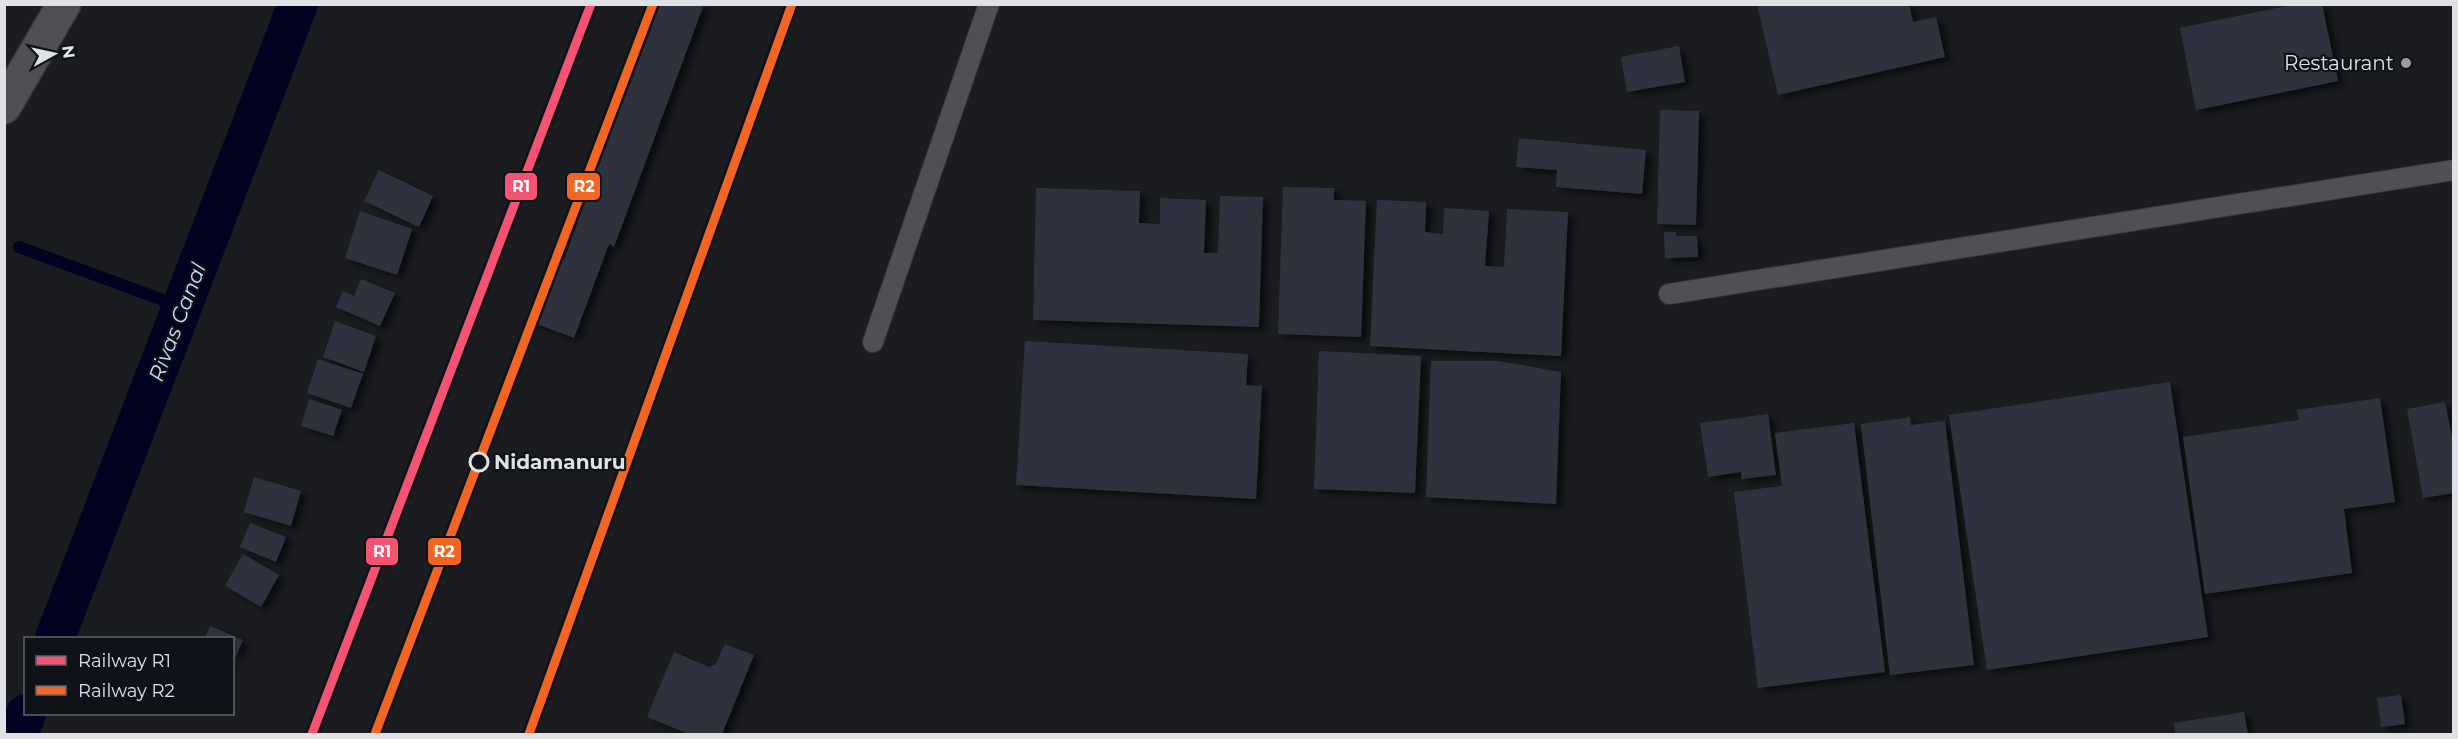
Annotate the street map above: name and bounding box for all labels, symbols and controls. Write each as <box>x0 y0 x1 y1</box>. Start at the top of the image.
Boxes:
north arrow <box>24 24 84 84</box>
text: N <box>58 44 79 60</box>
place label: Restaurant <box>2284 51 2394 75</box>
marker: Restaurant <box>2399 56 2413 70</box>
line badge: R1 <box>504 172 538 201</box>
line badge: R2 <box>566 172 601 201</box>
text: R1 <box>512 177 530 196</box>
text: R2 <box>573 177 595 196</box>
water label: Rivas Canal <box>143 259 211 385</box>
place label: Nidamanuru <box>494 450 626 474</box>
marker: Nidamanuru <box>469 452 489 472</box>
line badge: R1 <box>365 537 399 566</box>
line badge: R2 <box>427 537 462 566</box>
text: R1 <box>373 542 391 561</box>
text: R2 <box>433 542 455 561</box>
legend <box>24 637 234 715</box>
text: Railway R1 <box>78 650 171 672</box>
text: Railway R2 <box>78 680 175 702</box>

